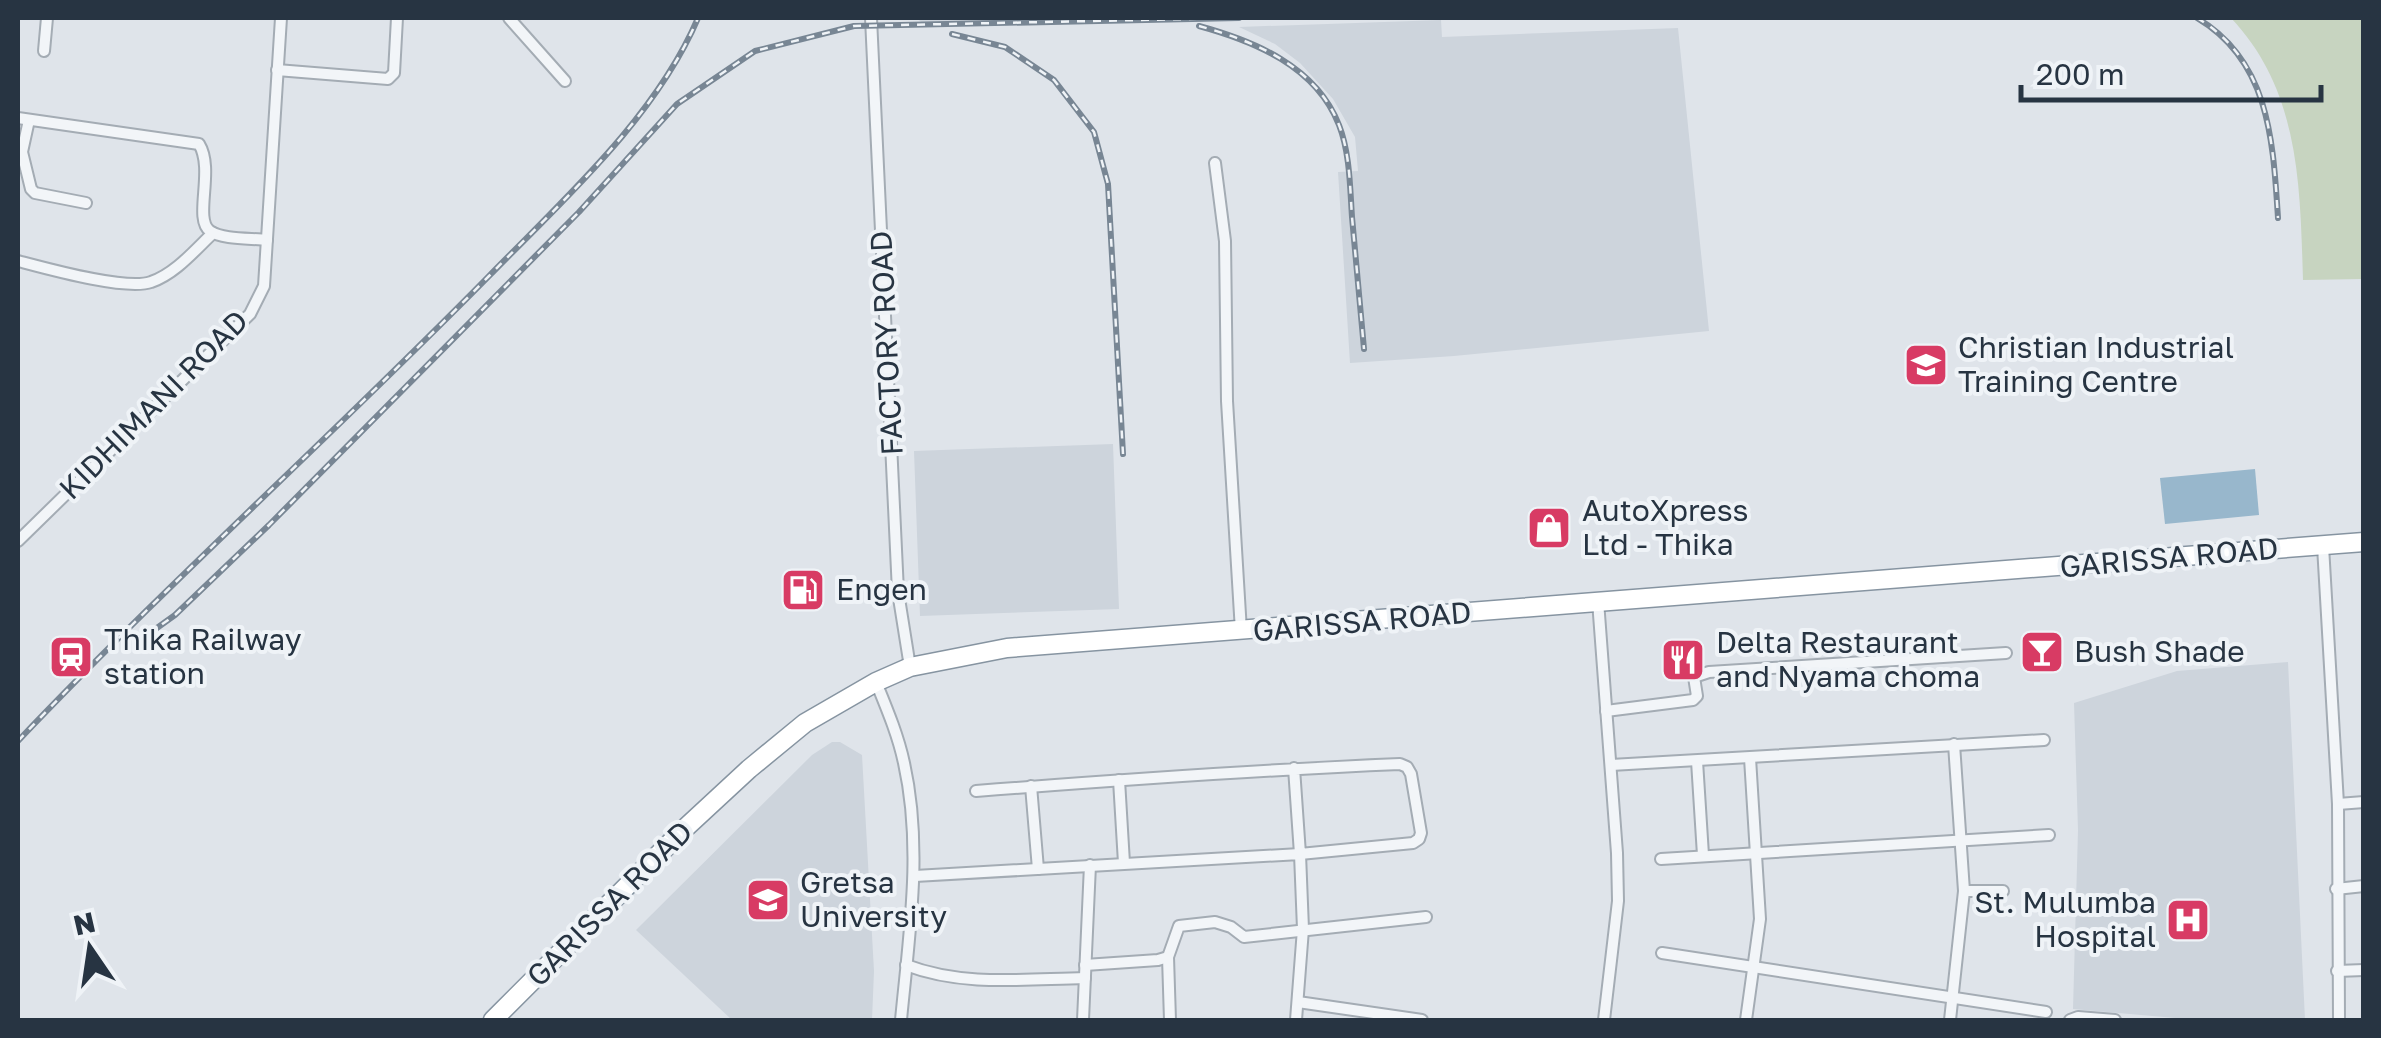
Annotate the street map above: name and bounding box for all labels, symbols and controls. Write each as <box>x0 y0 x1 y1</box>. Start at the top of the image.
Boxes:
scale bar <box>2021 40 2321 102</box>
text: 200 m <box>2036 56 2125 92</box>
street label: FACTORY ROAD <box>862 230 910 456</box>
street label: KIDHIMANI ROAD <box>51 302 255 506</box>
place label: Christian Industrial Training Centre <box>1958 329 2234 399</box>
school or university icon: Christian Industrial Training Centre <box>1903 342 1949 388</box>
place label: AutoXpress Ltd - Thika <box>1582 492 1749 562</box>
shop icon: AutoXpress Ltd - Thika <box>1526 505 1572 551</box>
street label: GARISSA ROAD <box>2058 530 2280 584</box>
fuel station icon: Engen <box>780 567 826 613</box>
place label: Engen <box>836 571 927 607</box>
street label: GARISSA ROAD <box>1251 594 1473 648</box>
place label: Thika Railway station <box>104 621 302 691</box>
place label: Delta Restaurant and Nyama choma <box>1716 624 1980 694</box>
bar icon: Bush Shade <box>2019 629 2065 675</box>
place label: Bush Shade <box>2074 633 2245 669</box>
station icon: Thika Railway station <box>48 634 94 680</box>
restaurant icon: Delta Restaurant and Nyama choma <box>1660 637 1706 683</box>
street label: GARISSA ROAD <box>519 813 700 994</box>
place label: Gretsa University <box>800 864 947 934</box>
school or university icon: Gretsa University <box>745 877 791 923</box>
place label: St. Mulumba Hospital <box>1974 884 2156 954</box>
hospital icon: St. Mulumba Hospital <box>2165 897 2211 943</box>
north arrow <box>40 898 140 998</box>
text: N <box>70 905 98 942</box>

